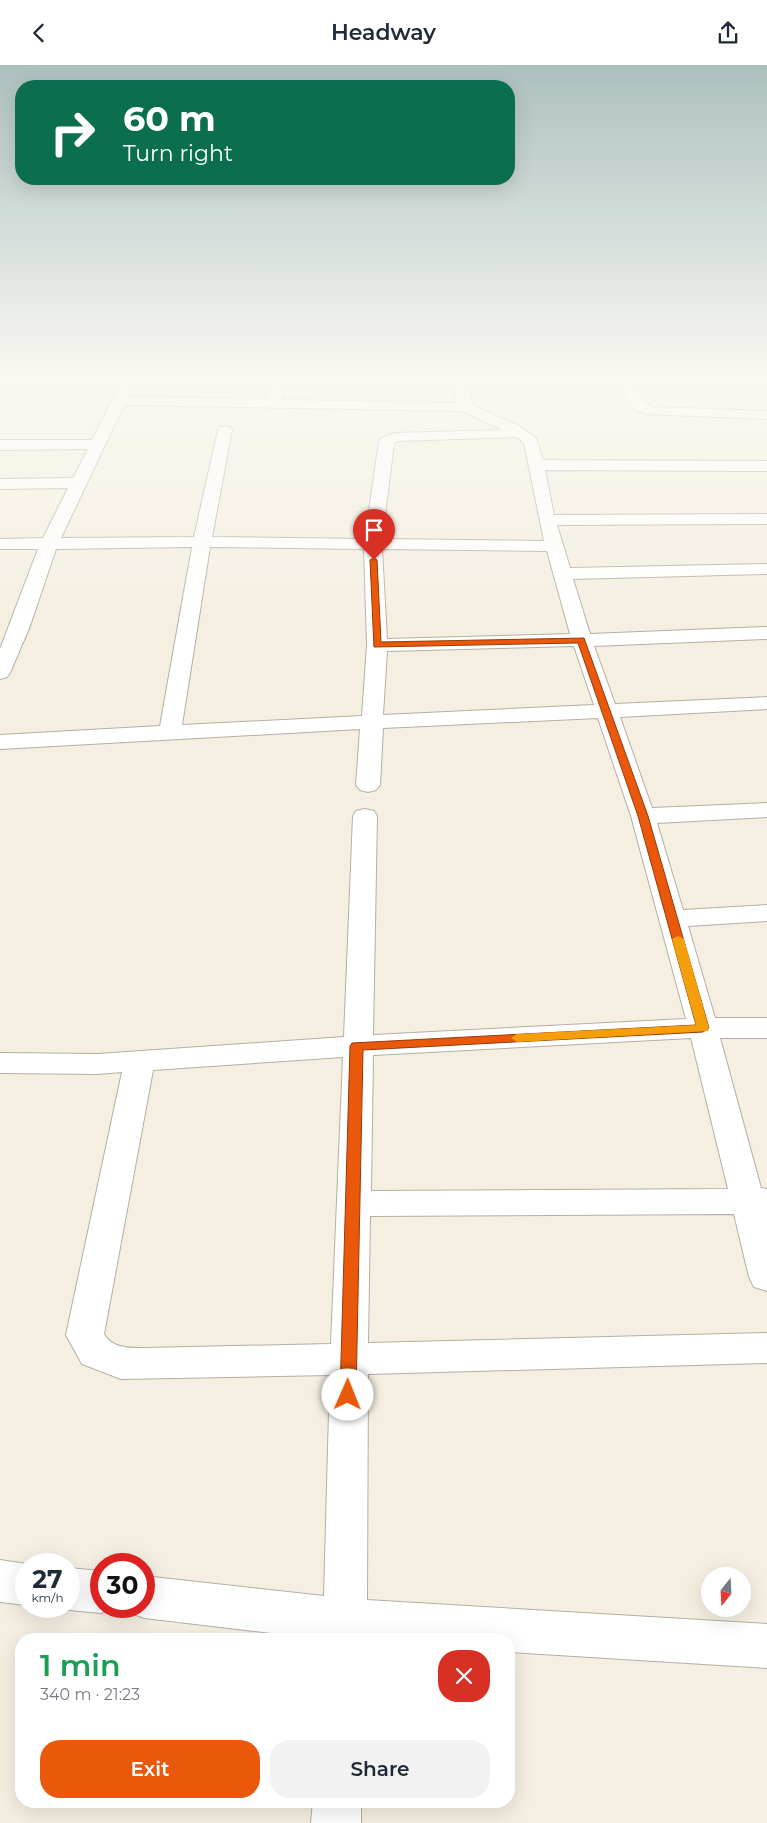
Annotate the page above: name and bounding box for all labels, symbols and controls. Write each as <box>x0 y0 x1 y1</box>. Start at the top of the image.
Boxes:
icon: back <box>25 19 53 47</box>
text: Headway <box>331 19 436 46</box>
icon: share <box>714 19 742 47</box>
text: 60 m <box>123 97 216 140</box>
icon: right <box>40 100 105 165</box>
text: Turn right <box>123 140 233 167</box>
pin <box>353 509 395 560</box>
icon: arrive <box>360 516 388 544</box>
position arrow <box>321 1368 373 1420</box>
speed limit sign: 30 <box>90 1553 155 1618</box>
text: 27 <box>32 1564 63 1594</box>
north arrow <box>701 1567 751 1617</box>
map controls <box>701 1567 751 1617</box>
text: km/h <box>31 1590 64 1605</box>
text: 1 min <box>40 1647 121 1684</box>
button: close <box>438 1650 490 1702</box>
text: 340 m · 21:23 <box>40 1685 140 1704</box>
button: Exit <box>40 1740 260 1798</box>
button: Share <box>270 1740 490 1798</box>

